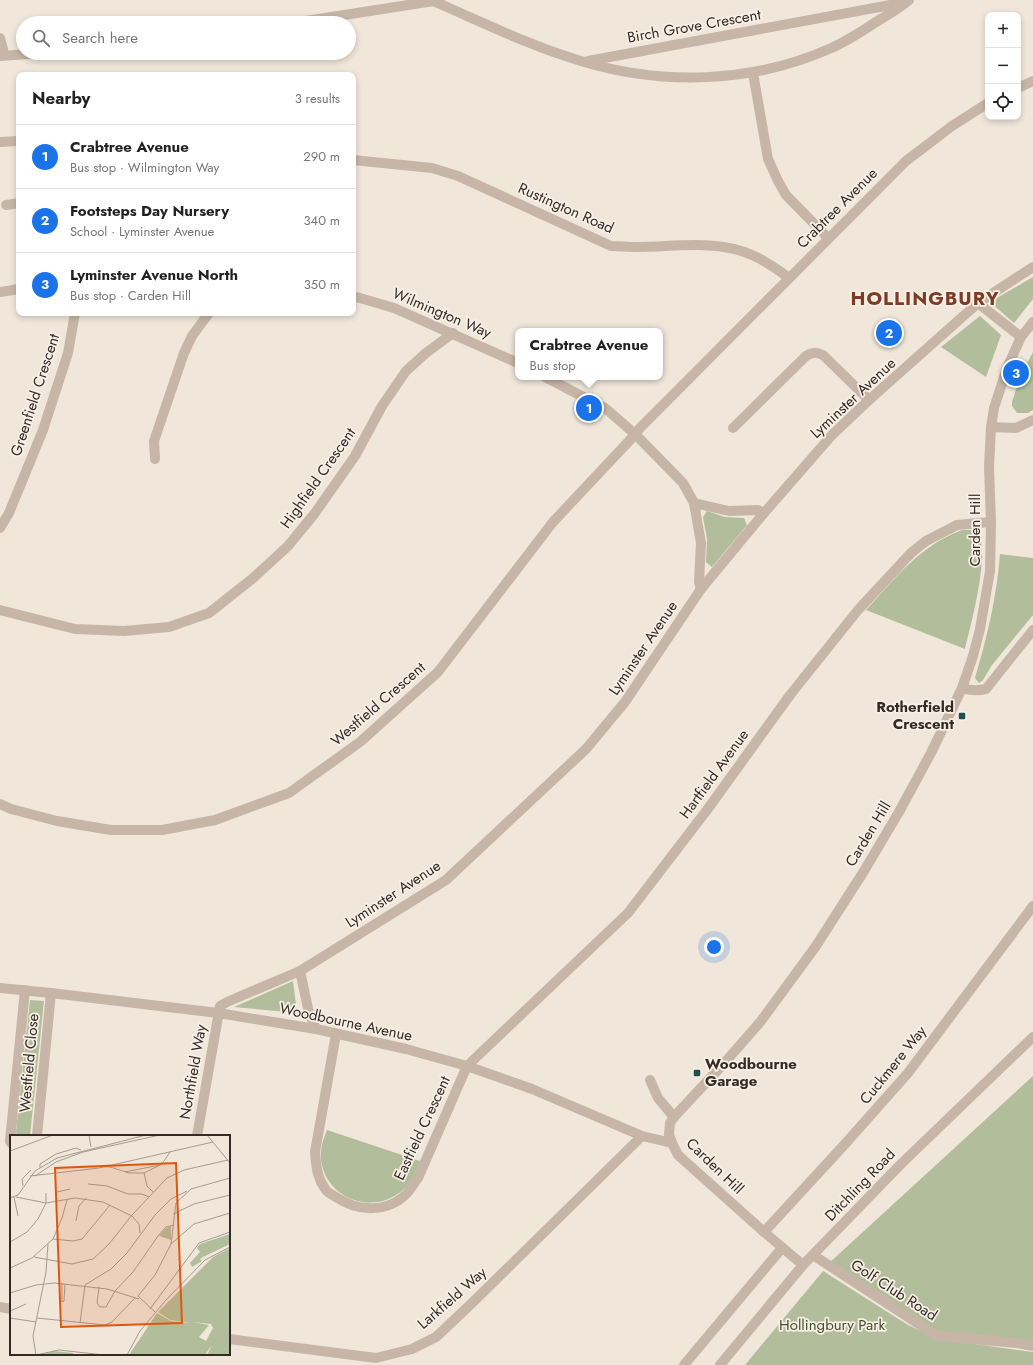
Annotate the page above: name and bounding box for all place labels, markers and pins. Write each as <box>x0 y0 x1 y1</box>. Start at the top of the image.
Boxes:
pin: 2 <box>876 318 902 348</box>
pin: 3 <box>1003 358 1029 388</box>
pin: 1 <box>576 393 602 423</box>
place label: Rotherfield Crescent <box>876 696 954 735</box>
marker: Rotherfield Crescent <box>957 711 967 721</box>
place label: Woodbourne Garage <box>705 1053 797 1092</box>
marker: Woodbourne Garage <box>692 1068 702 1078</box>

